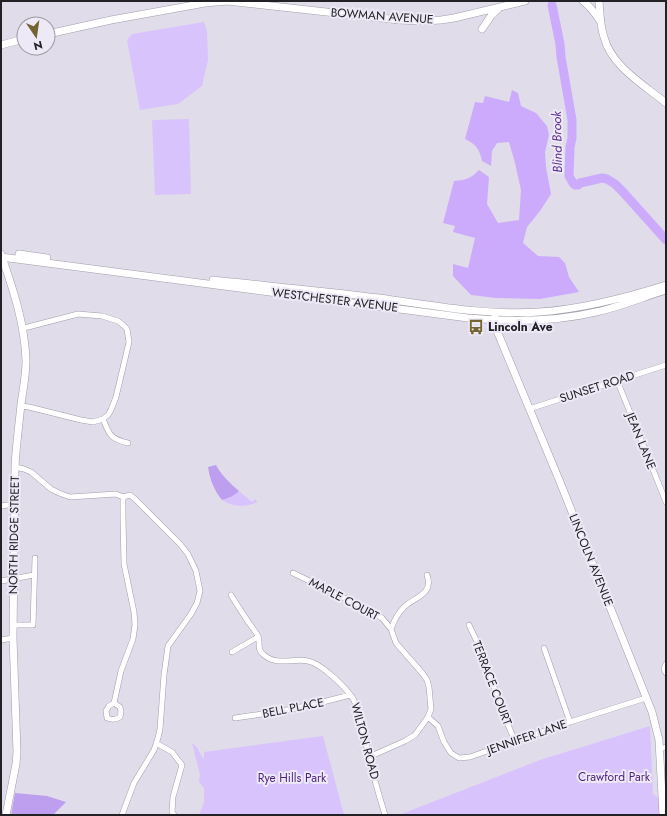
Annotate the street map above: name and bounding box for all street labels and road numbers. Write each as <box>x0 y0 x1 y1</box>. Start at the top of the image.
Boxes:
street label: BOWMAN AVENUE <box>330 3 434 29</box>
street label: WESTCHESTER AVENUE <box>271 283 399 317</box>
street label: SUNSET ROAD <box>557 366 637 408</box>
street label: JEAN LANE <box>621 408 661 472</box>
street label: NORTH RIDGE STREET <box>4 475 24 594</box>
street label: LINCOLN AVENUE <box>564 511 618 609</box>
street label: MAPLE COURT <box>306 573 383 625</box>
street label: TERRACE COURT <box>468 638 517 728</box>
street label: BELL PLACE <box>261 693 325 723</box>
street label: WILTON ROAD <box>346 701 384 781</box>
street label: JENNIFER LANE <box>483 715 569 760</box>

